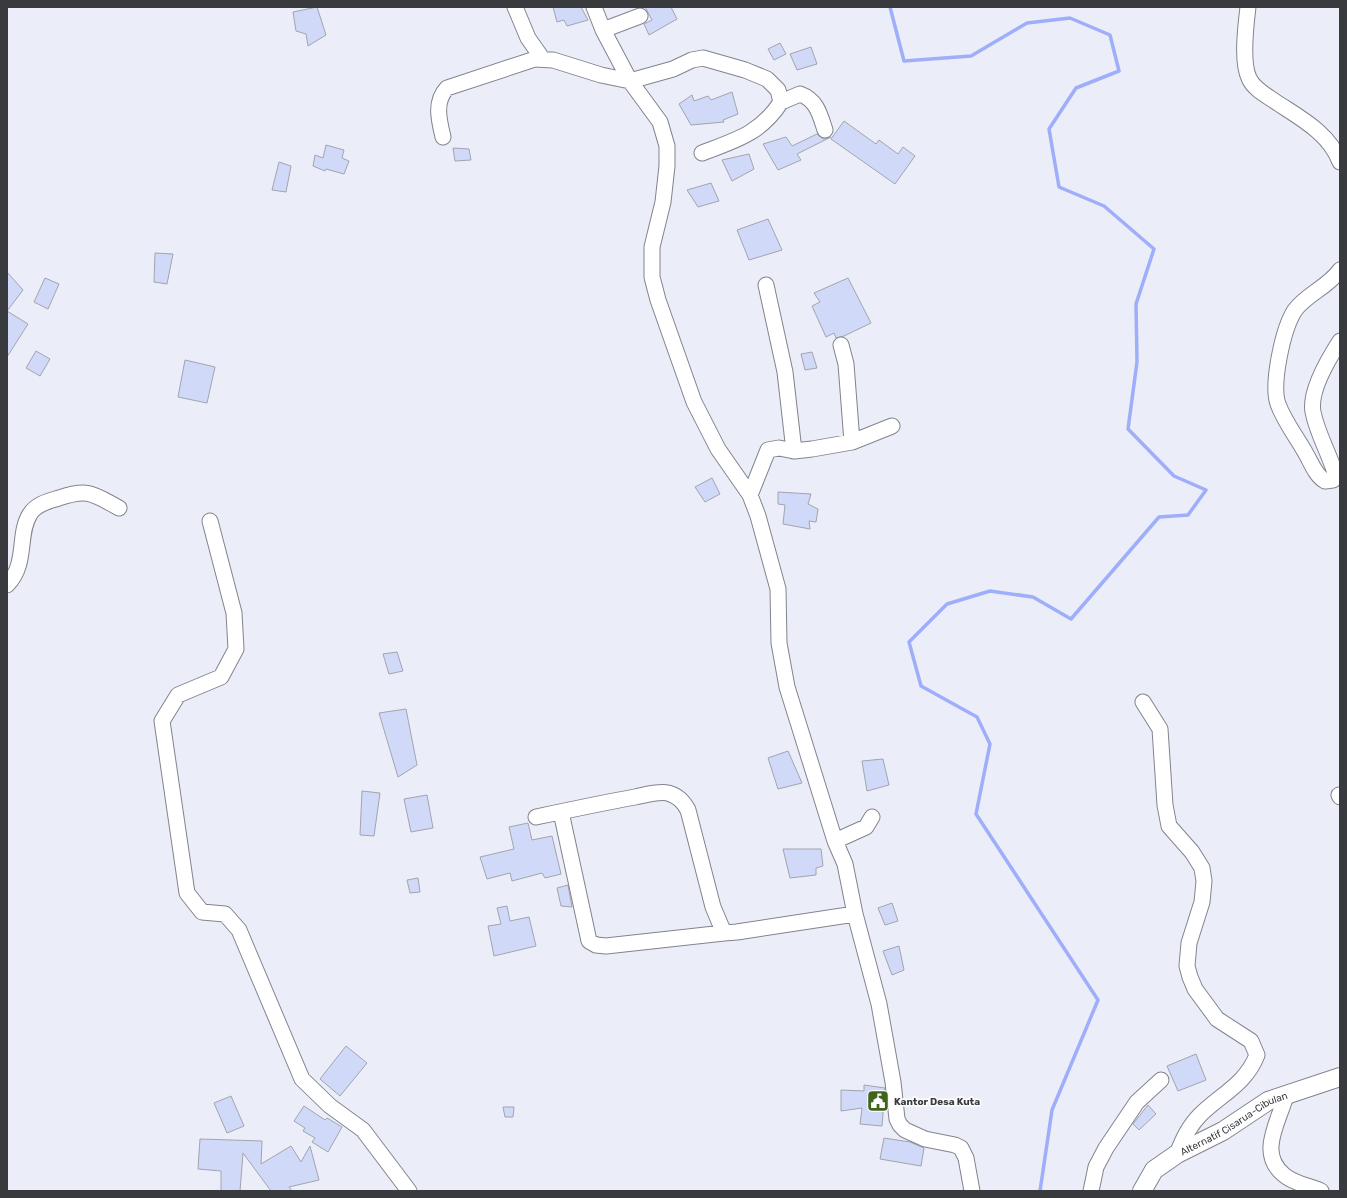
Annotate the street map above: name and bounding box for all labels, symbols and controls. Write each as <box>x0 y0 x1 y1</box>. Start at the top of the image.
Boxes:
public building icon: Kantor Desa Kuta <box>865 1088 891 1114</box>
street label: Alternatif Cisarua-Cibulan <box>1178 1090 1289 1158</box>
place label: Kantor Desa Kuta <box>894 1096 980 1108</box>

